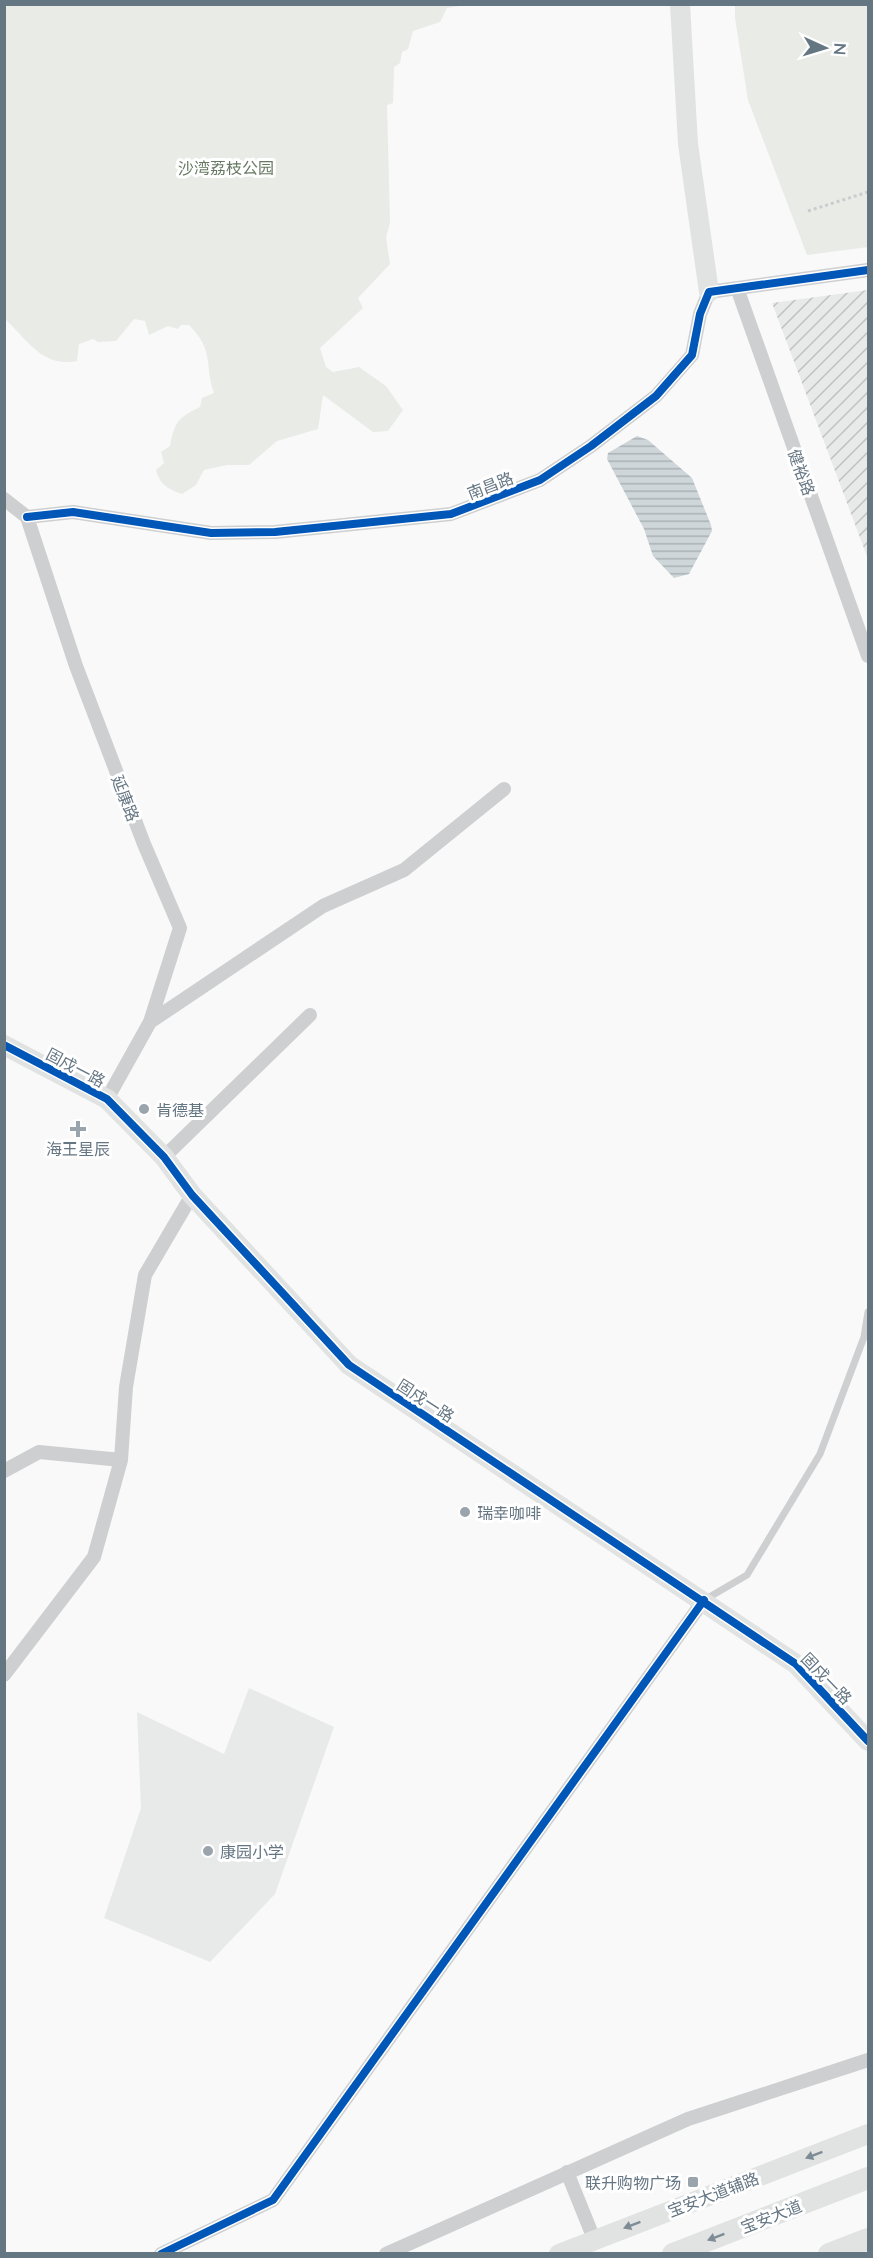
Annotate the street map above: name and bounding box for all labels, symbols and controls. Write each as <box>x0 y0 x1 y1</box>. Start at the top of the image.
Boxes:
north arrow <box>795 18 855 78</box>
text: N <box>831 42 850 56</box>
park label: 沙湾荔枝公园 <box>178 158 274 177</box>
street label: 健裕路 <box>785 446 819 498</box>
street label: 南昌路 <box>464 468 516 502</box>
street label: 延康路 <box>109 772 143 824</box>
street label: 固戍一路 <box>43 1044 109 1090</box>
place label: 肯德基 <box>156 1100 204 1119</box>
marker: 肯德基 <box>137 1102 151 1116</box>
marker: 海王星辰 <box>71 1122 85 1136</box>
place label: 海王星辰 <box>46 1139 110 1158</box>
street label: 固戍一路 <box>394 1375 458 1425</box>
place label: 瑞幸咖啡 <box>477 1503 541 1522</box>
marker: 瑞幸咖啡 <box>458 1505 472 1519</box>
street label: 固戍一路 <box>798 1648 856 1708</box>
place label: 康园小学 <box>220 1842 284 1861</box>
marker: 康园小学 <box>201 1844 215 1858</box>
one-way arrow <box>805 2151 823 2161</box>
street label: 宝安大道辅路 <box>665 2168 761 2220</box>
place label: 联升购物广场 <box>585 2173 681 2192</box>
marker: 联升购物广场 <box>686 2175 700 2189</box>
street label: 宝安大道 <box>738 2196 804 2236</box>
one-way arrow <box>622 2220 640 2230</box>
one-way arrow <box>707 2233 725 2242</box>

